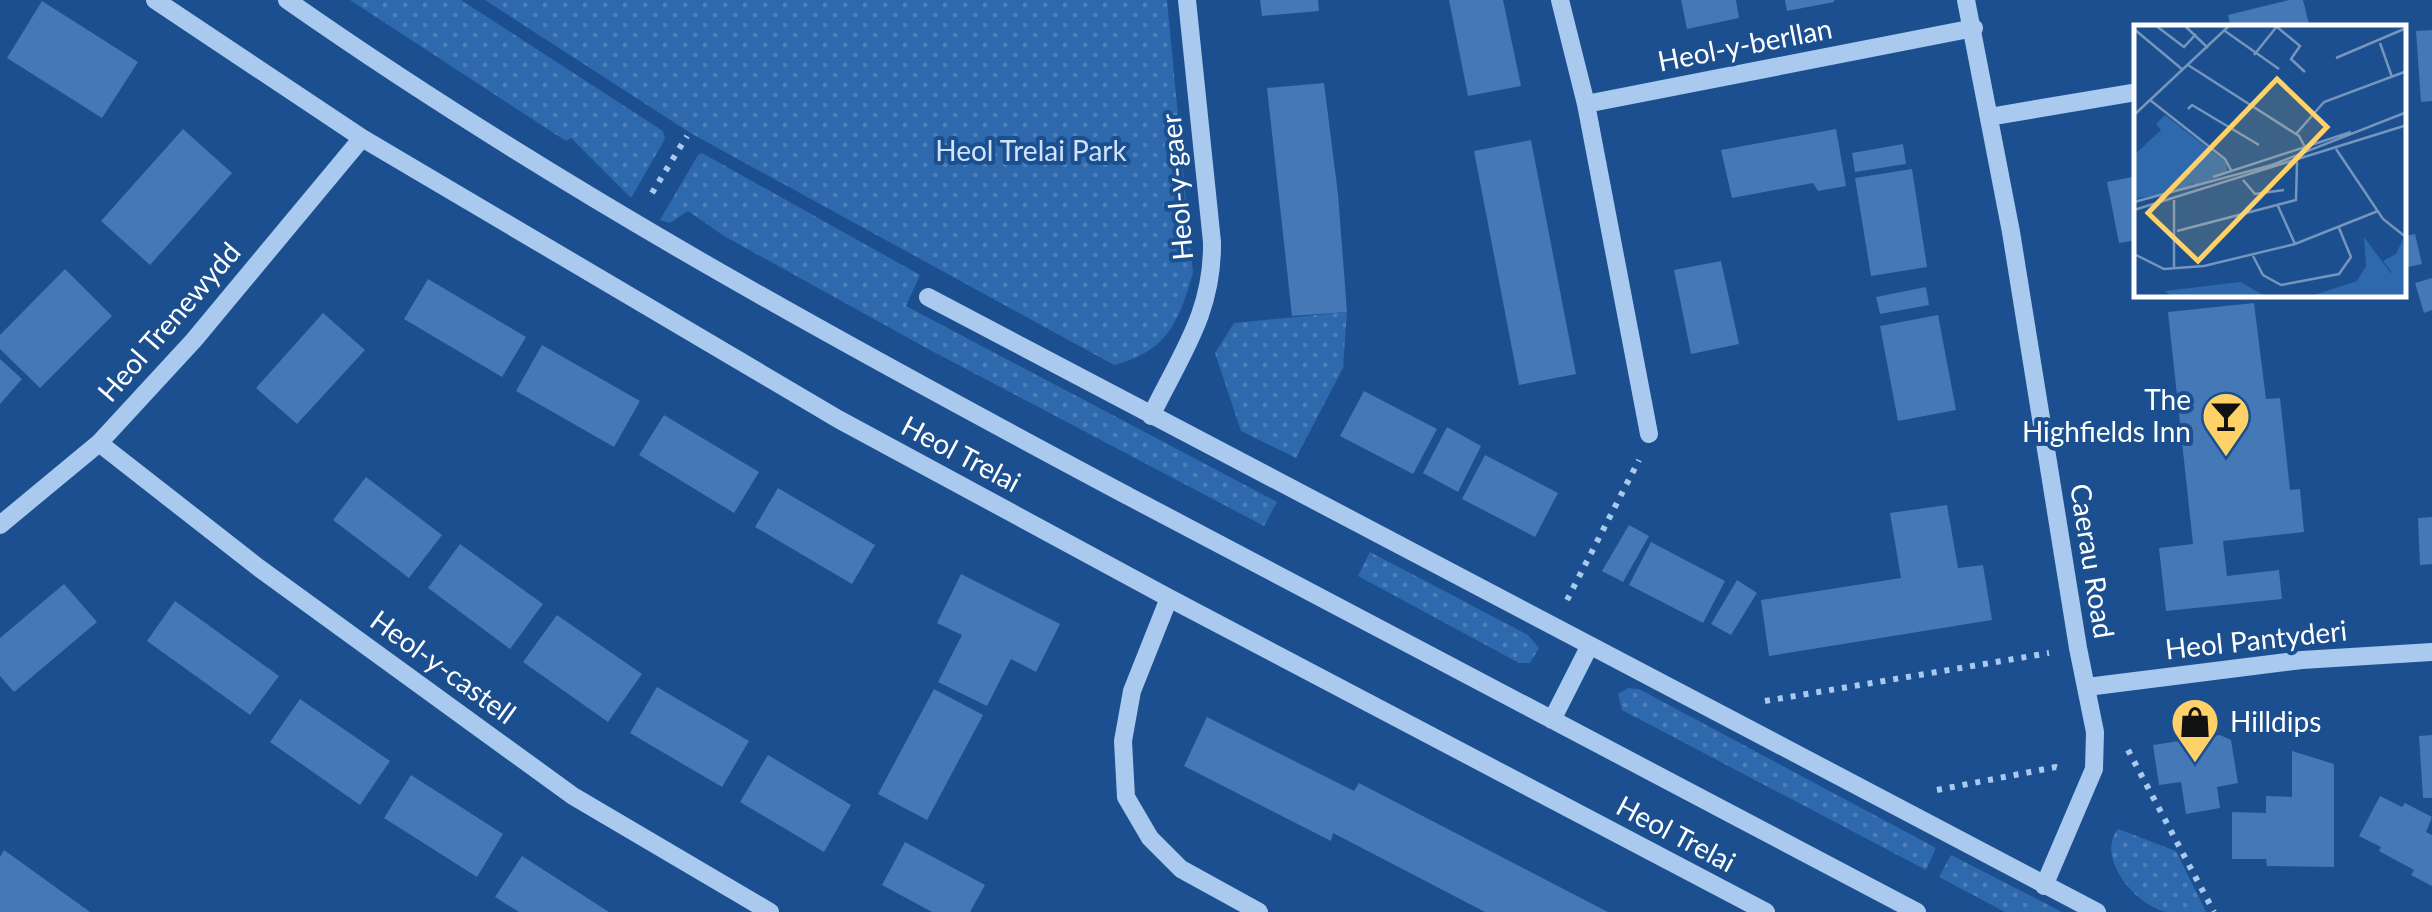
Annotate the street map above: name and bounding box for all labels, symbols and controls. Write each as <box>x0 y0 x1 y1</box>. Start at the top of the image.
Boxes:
street label: Heol-y-berllan <box>1655 10 1835 78</box>
inset map <box>2134 25 2407 298</box>
street label: Heol-y-gaer <box>1153 112 1199 262</box>
park label: Heol Trelai Park <box>935 133 1128 167</box>
street label: Heol Trenewydd <box>90 235 247 408</box>
place label: The Highfields Inn <box>2022 382 2191 448</box>
bar icon: The Highfields Inn <box>2200 390 2252 458</box>
street label: Heol Trelai <box>896 408 1027 499</box>
street label: Caerau Road <box>2064 481 2122 641</box>
street label: Heol-y-castell <box>364 602 523 730</box>
street label: Heol Pantyderi <box>2163 613 2348 665</box>
shop icon: Hilldips <box>2169 696 2221 764</box>
place label: Hilldips <box>2230 704 2321 738</box>
street label: Heol Trelai <box>1611 788 1742 879</box>

